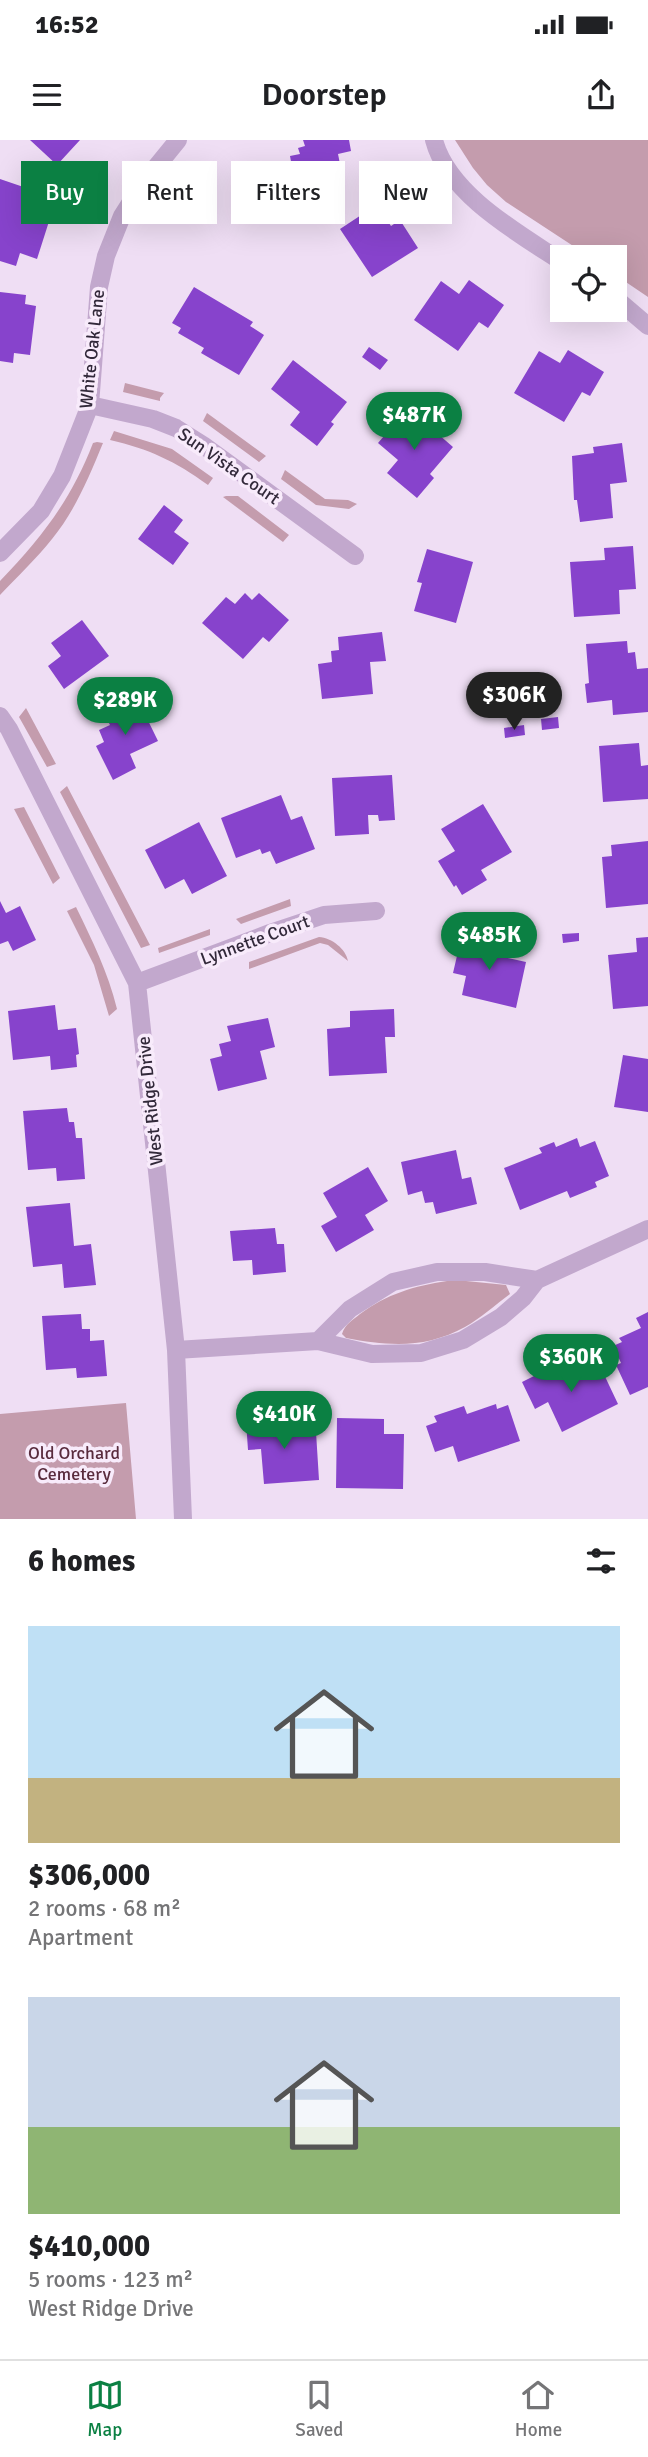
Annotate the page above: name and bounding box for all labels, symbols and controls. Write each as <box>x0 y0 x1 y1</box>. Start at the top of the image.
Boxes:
text: 16:52 <box>35 9 99 41</box>
text: Doorstep <box>261 75 387 114</box>
icon: menu <box>28 76 66 114</box>
icon: share <box>582 76 620 114</box>
chip: Buy <box>21 161 108 224</box>
chip: Rent <box>122 161 217 224</box>
chip: Filters <box>231 161 345 224</box>
chip: New <box>359 161 452 224</box>
map controls <box>550 245 627 322</box>
button: locate <box>550 245 627 322</box>
street label: White Oak Lane <box>75 288 109 410</box>
pin: $487K <box>365 392 463 452</box>
text: $487K <box>382 400 446 429</box>
street label: Sun Vista Court <box>174 423 284 509</box>
pin: $306K <box>465 672 563 732</box>
pin: $289K <box>76 678 174 737</box>
text: $306K <box>482 680 546 709</box>
text: $289K <box>93 685 157 714</box>
street label: Lynnette Court <box>198 910 312 970</box>
pin: $485K <box>440 912 538 972</box>
text: $485K <box>457 920 521 949</box>
street label: West Ridge Drive <box>132 1035 168 1167</box>
pin: $360K <box>522 1334 620 1394</box>
text: $360K <box>539 1342 603 1371</box>
pin: $410K <box>235 1392 333 1451</box>
text: $410K <box>252 1399 316 1428</box>
park label: Old Orchard Cemetery <box>28 1442 120 1485</box>
icon: filters <box>582 1542 620 1580</box>
text: 6 homes <box>28 1543 135 1580</box>
icon: home <box>261 1671 387 1797</box>
text: $306,000 <box>28 1857 150 1894</box>
text: 2 rooms · 68 m² <box>28 1894 181 1923</box>
text: Apartment <box>28 1923 133 1952</box>
icon: home <box>261 2042 387 2168</box>
text: $410,000 <box>28 2228 150 2265</box>
text: 5 rooms · 123 m² <box>28 2265 193 2294</box>
text: West Ridge Drive <box>28 2294 194 2323</box>
tab: Map <box>86 2376 124 2442</box>
tab: Saved <box>295 2376 343 2442</box>
tab: Home <box>515 2376 562 2442</box>

